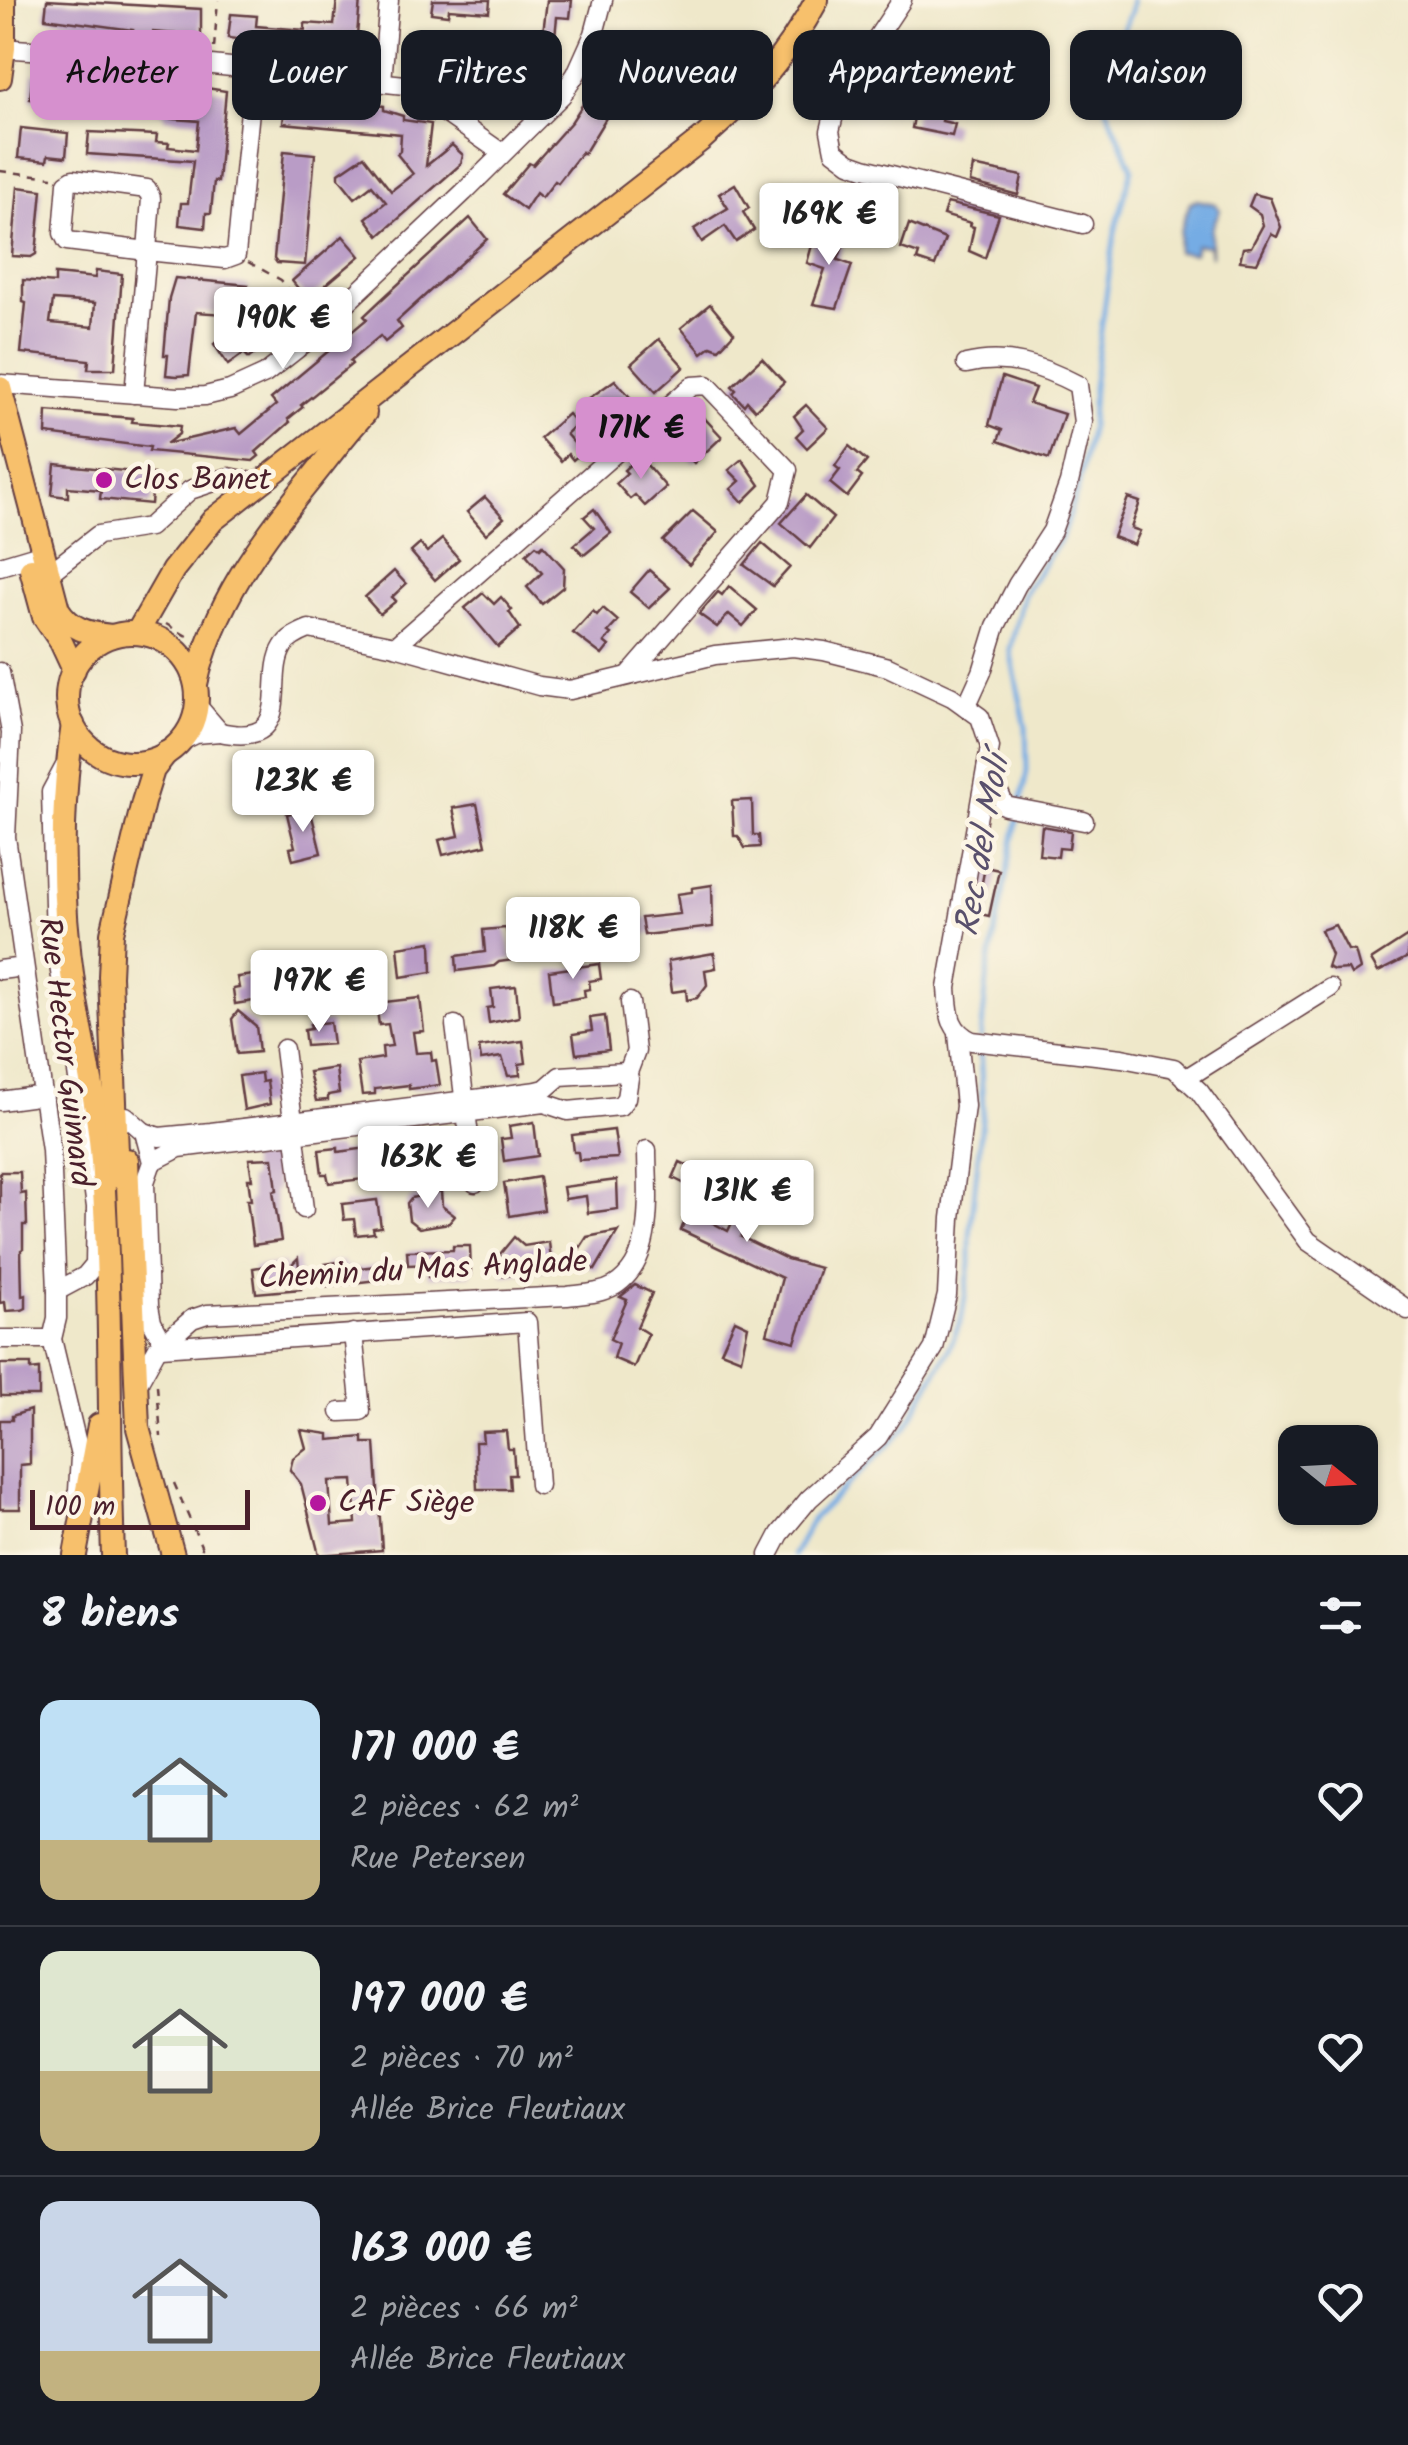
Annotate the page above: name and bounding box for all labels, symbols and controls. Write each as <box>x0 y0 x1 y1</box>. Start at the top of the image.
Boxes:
chip: Acheter <box>30 30 212 120</box>
chip: Louer <box>232 30 381 120</box>
chip: Filtres <box>401 30 562 120</box>
chip: Nouveau <box>582 30 773 120</box>
chip: Appartement <box>793 30 1050 120</box>
chip: Maison <box>1070 30 1242 120</box>
pin: 169K € <box>748 183 910 268</box>
text: 169K € <box>781 190 877 241</box>
pin: 190K € <box>202 287 364 372</box>
text: 190K € <box>236 294 330 345</box>
pin: 171K € <box>560 397 722 482</box>
text: 171K € <box>598 404 684 455</box>
place label: Clos Banet <box>124 455 272 506</box>
marker: Clos Banet <box>93 469 115 491</box>
water label: Rec del Molí <box>941 740 1029 940</box>
pin: 123K € <box>222 750 384 835</box>
text: 123K € <box>254 757 352 808</box>
pin: 118K € <box>492 897 654 982</box>
text: 118K € <box>528 904 618 955</box>
street label: Rue Hector Guimard <box>22 914 106 1191</box>
pin: 197K € <box>238 950 400 1035</box>
text: 197K € <box>273 957 365 1008</box>
pin: 163K € <box>347 1126 509 1211</box>
text: 163K € <box>380 1133 476 1184</box>
pin: 131K € <box>666 1160 828 1245</box>
text: 131K € <box>703 1167 791 1218</box>
street label: Chemin du Mas Anglade <box>257 1237 589 1305</box>
north arrow <box>1278 1425 1378 1525</box>
map controls <box>1278 1425 1378 1525</box>
place label: CAF Siège <box>338 1478 474 1529</box>
scale bar <box>30 1485 250 1530</box>
text: 100 m <box>45 1485 115 1530</box>
marker: CAF Siège <box>307 1492 329 1514</box>
text: 8 biens <box>40 1582 179 1649</box>
icon: filters <box>1313 1588 1368 1643</box>
text: 171 000 € <box>350 1716 519 1783</box>
icon: home <box>120 1740 240 1860</box>
icon: heart <box>1313 1773 1368 1828</box>
text: 2 pièces · 62 m² <box>350 1783 578 1834</box>
text: Rue Petersen <box>350 1834 526 1885</box>
text: 197 000 € <box>350 1967 527 2034</box>
icon: home <box>120 1991 240 2111</box>
icon: heart <box>1313 2024 1368 2079</box>
text: 2 pièces · 70 m² <box>350 2034 573 2085</box>
text: Allée Brice Fleutiaux <box>350 2085 625 2136</box>
text: 163 000 € <box>350 2217 532 2284</box>
icon: home <box>120 2241 240 2361</box>
icon: heart <box>1313 2274 1368 2329</box>
text: 2 pièces · 66 m² <box>350 2284 578 2335</box>
text: Allée Brice Fleutiaux <box>350 2335 625 2386</box>

